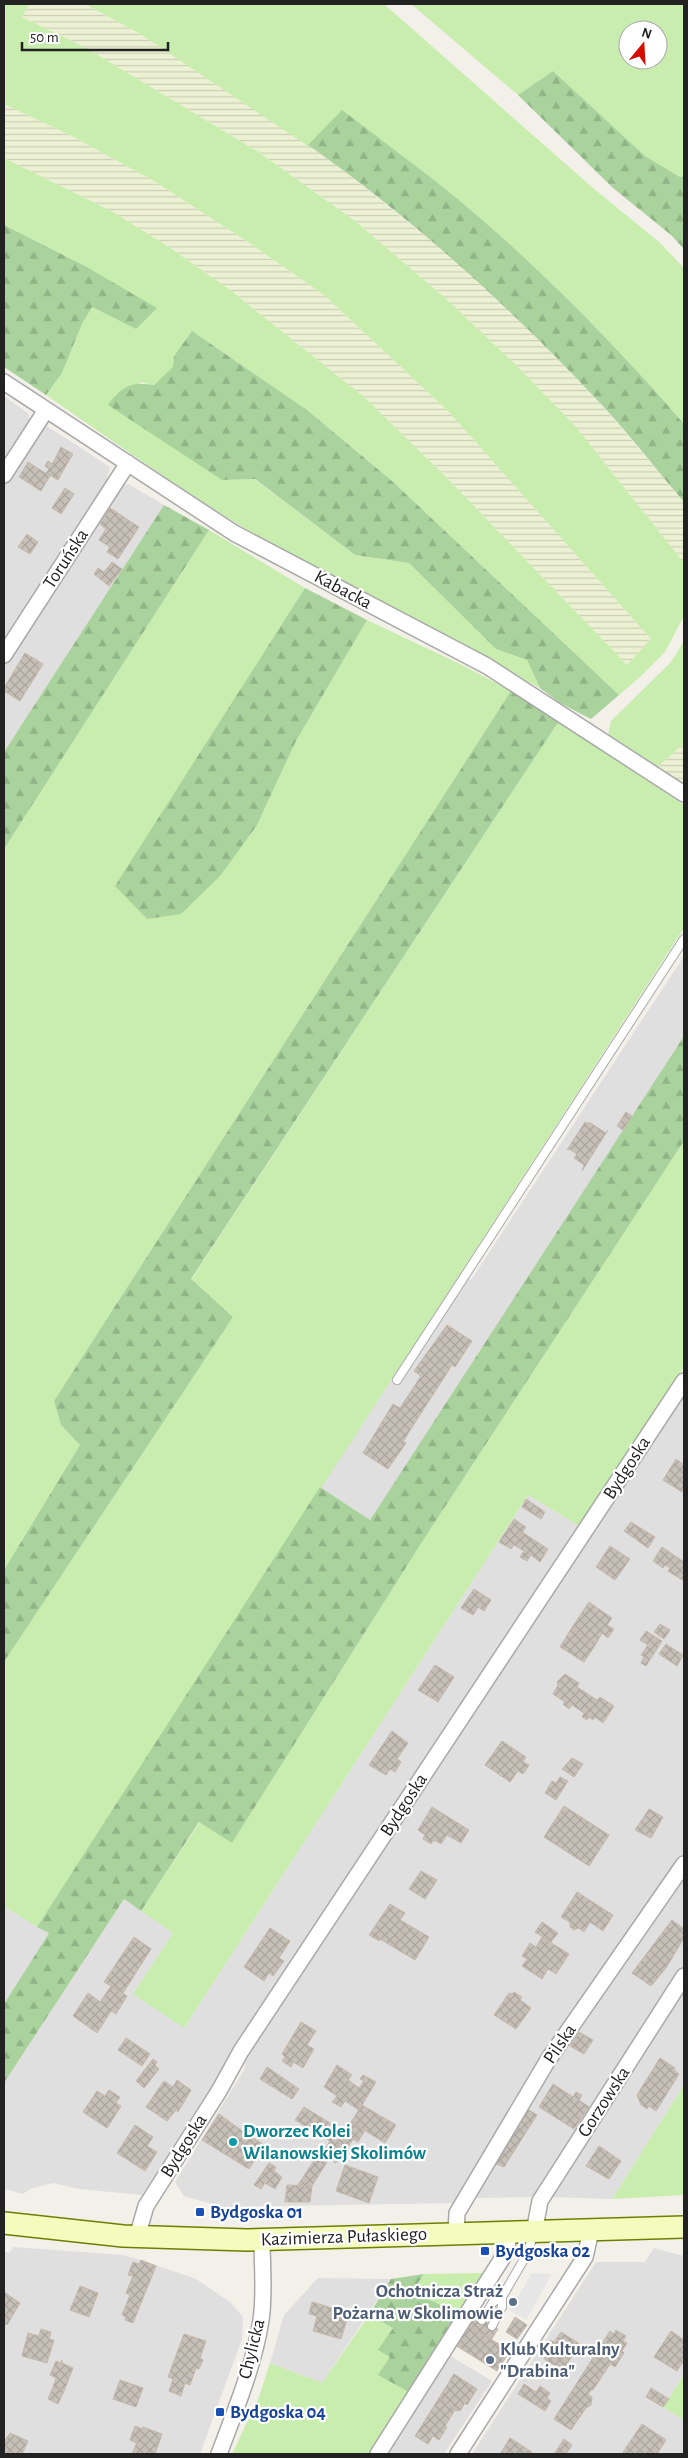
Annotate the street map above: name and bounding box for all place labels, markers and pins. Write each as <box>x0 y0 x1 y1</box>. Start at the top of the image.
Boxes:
place label: Dworzec Kolei Wilanowskiej Skolimów <box>243 2122 427 2163</box>
marker: Dworzec Kolei Wilanowskiej Skolimów <box>227 2136 239 2148</box>
place label: Bydgoska 01 <box>210 2203 303 2222</box>
marker: Bydgoska 01 <box>194 2206 206 2218</box>
place label: Bydgoska 02 <box>495 2242 590 2261</box>
marker: Bydgoska 02 <box>479 2245 491 2257</box>
place label: Ochotnicza Straż Pożarna w Skolimowie <box>332 2282 503 2323</box>
marker: Ochotnicza Straż Pożarna w Skolimowie <box>507 2296 519 2308</box>
place label: Klub Kulturalny "Drabina" <box>500 2340 620 2381</box>
marker: Klub Kulturalny "Drabina" <box>484 2354 496 2366</box>
place label: Bydgoska 04 <box>230 2403 326 2422</box>
marker: Bydgoska 04 <box>214 2406 226 2418</box>

